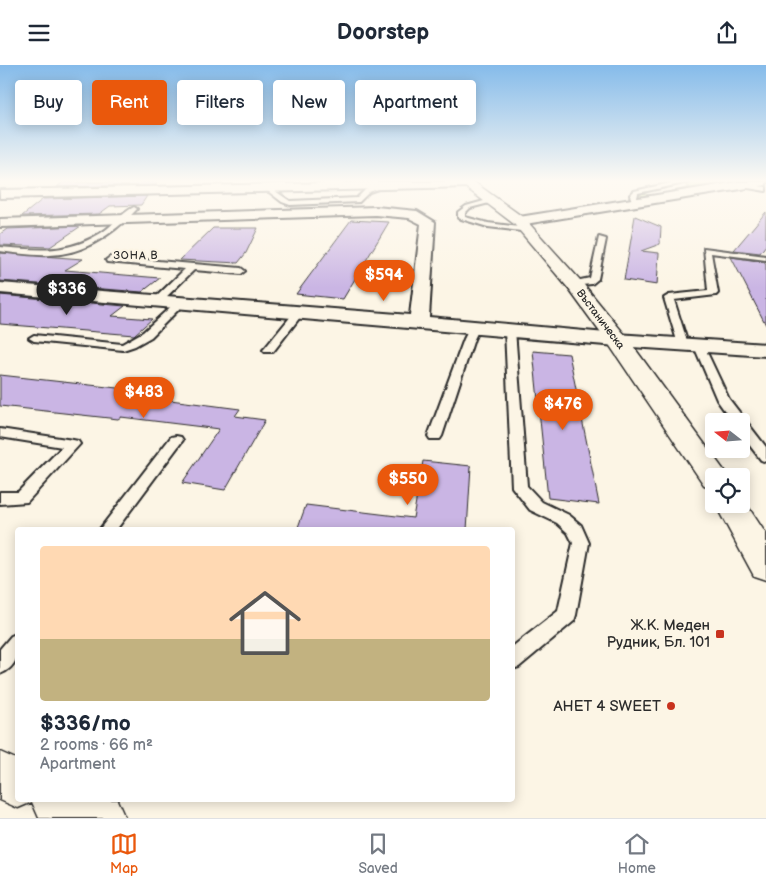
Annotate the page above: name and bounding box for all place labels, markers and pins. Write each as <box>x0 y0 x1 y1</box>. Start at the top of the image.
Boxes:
pin: $594 <box>354 259 414 302</box>
pin: $336 <box>37 273 97 316</box>
pin: $483 <box>114 377 174 419</box>
pin: $476 <box>533 389 593 431</box>
pin: $550 <box>378 463 438 506</box>
place label: Ж.К. Меден Рудник, Бл. 101 <box>607 616 710 652</box>
marker: Ж.К. Меден Рудник, Бл. 101 <box>714 628 726 640</box>
place label: АНЕТ 4 SWEET <box>553 697 661 716</box>
marker: АНЕТ 4 SWEET <box>665 700 677 712</box>

